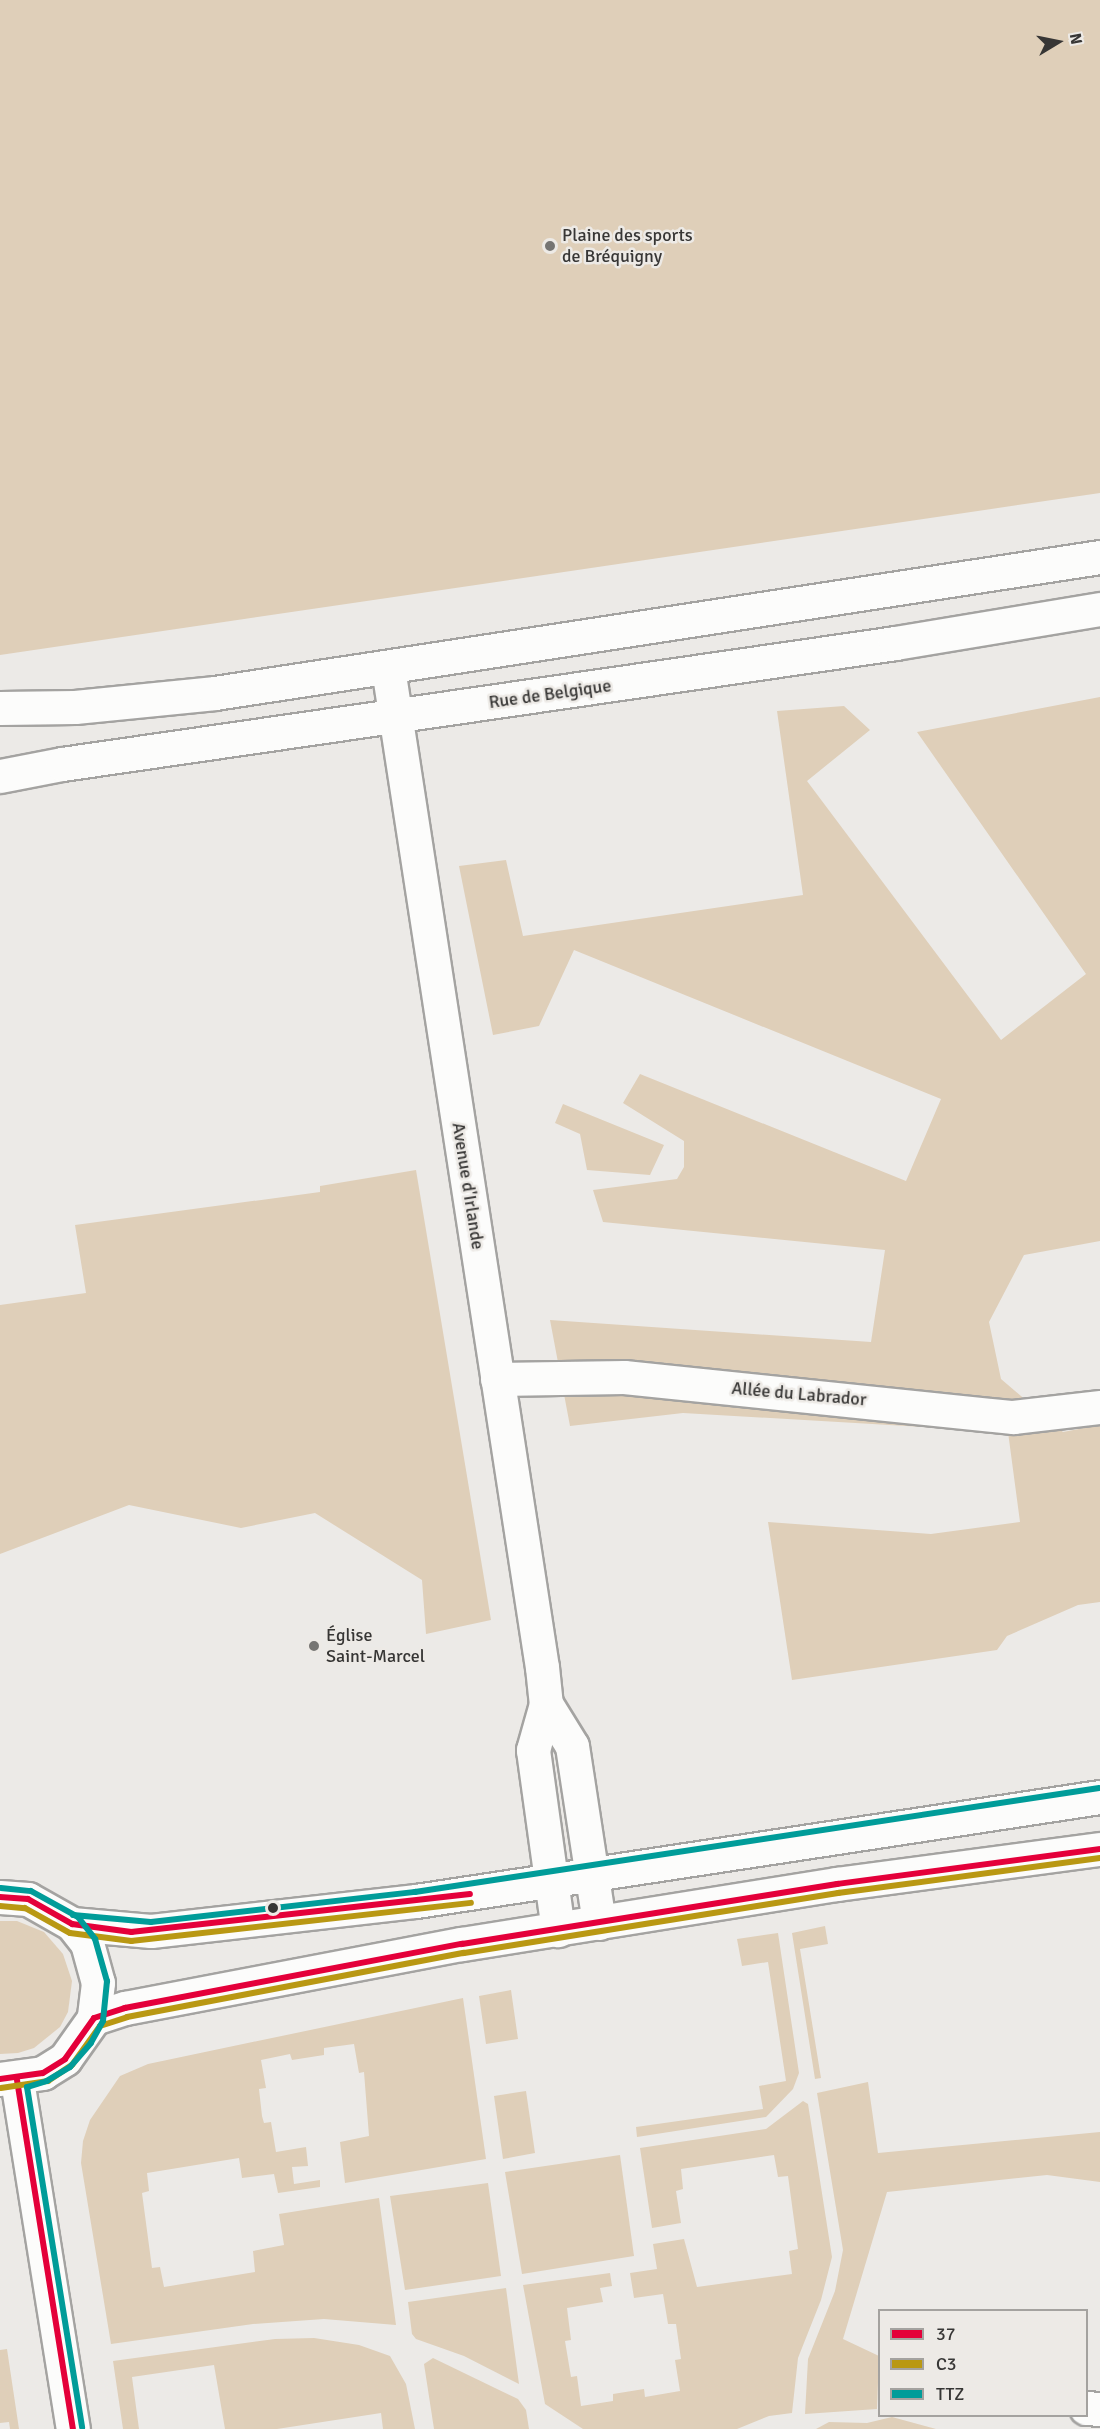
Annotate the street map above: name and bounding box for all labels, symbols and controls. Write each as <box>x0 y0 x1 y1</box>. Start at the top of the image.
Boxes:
north arrow <box>1028 12 1088 72</box>
text: N <box>1065 32 1087 46</box>
place label: Plaine des sports de Bréquigny <box>562 225 693 268</box>
marker: Plaine des sports de Bréquigny <box>543 239 557 253</box>
street label: Rue de Belgique <box>487 675 613 713</box>
street label: Avenue d'Irlande <box>447 1121 489 1251</box>
street label: Allée du Labrador <box>731 1377 867 1411</box>
place label: Église Saint-Marcel <box>326 1625 425 1668</box>
marker: Église Saint-Marcel <box>307 1639 321 1653</box>
unlabelled marker <box>267 1902 279 1914</box>
legend <box>878 2309 1088 2417</box>
text: 37 <box>936 2323 955 2345</box>
text: C3 <box>936 2353 957 2375</box>
text: TTZ <box>936 2383 964 2405</box>

